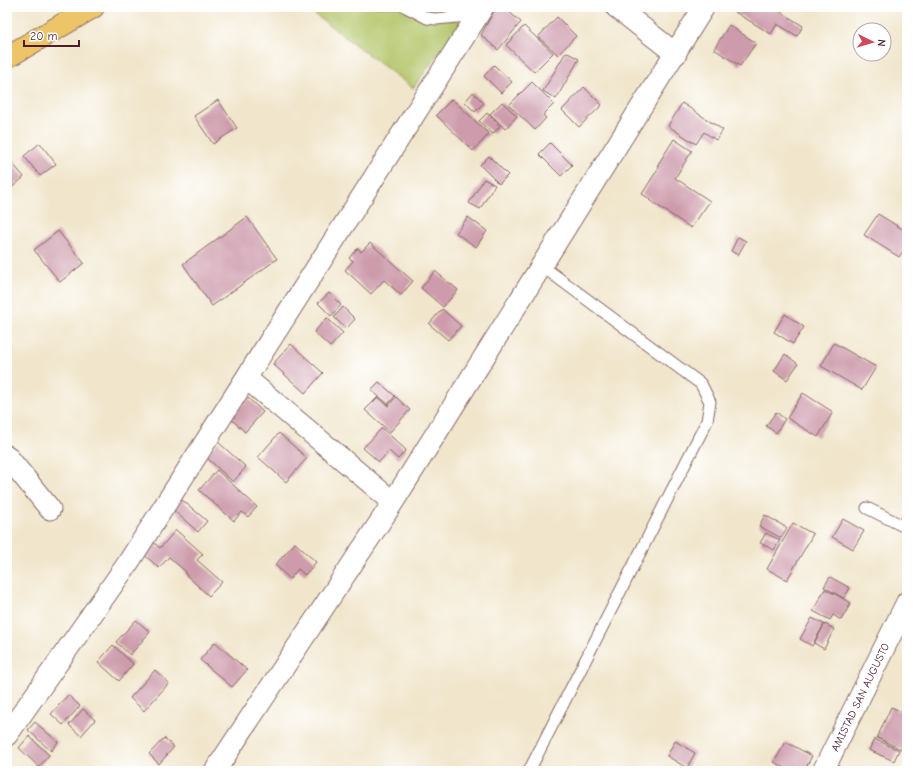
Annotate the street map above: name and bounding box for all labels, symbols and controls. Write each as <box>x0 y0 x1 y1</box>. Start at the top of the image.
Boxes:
scale bar <box>24 22 79 48</box>
north arrow <box>852 22 892 62</box>
text: 20 m <box>30 29 58 43</box>
text: N <box>875 39 888 47</box>
street label: AMISTAD SAN AUGUSTO <box>829 641 892 753</box>

